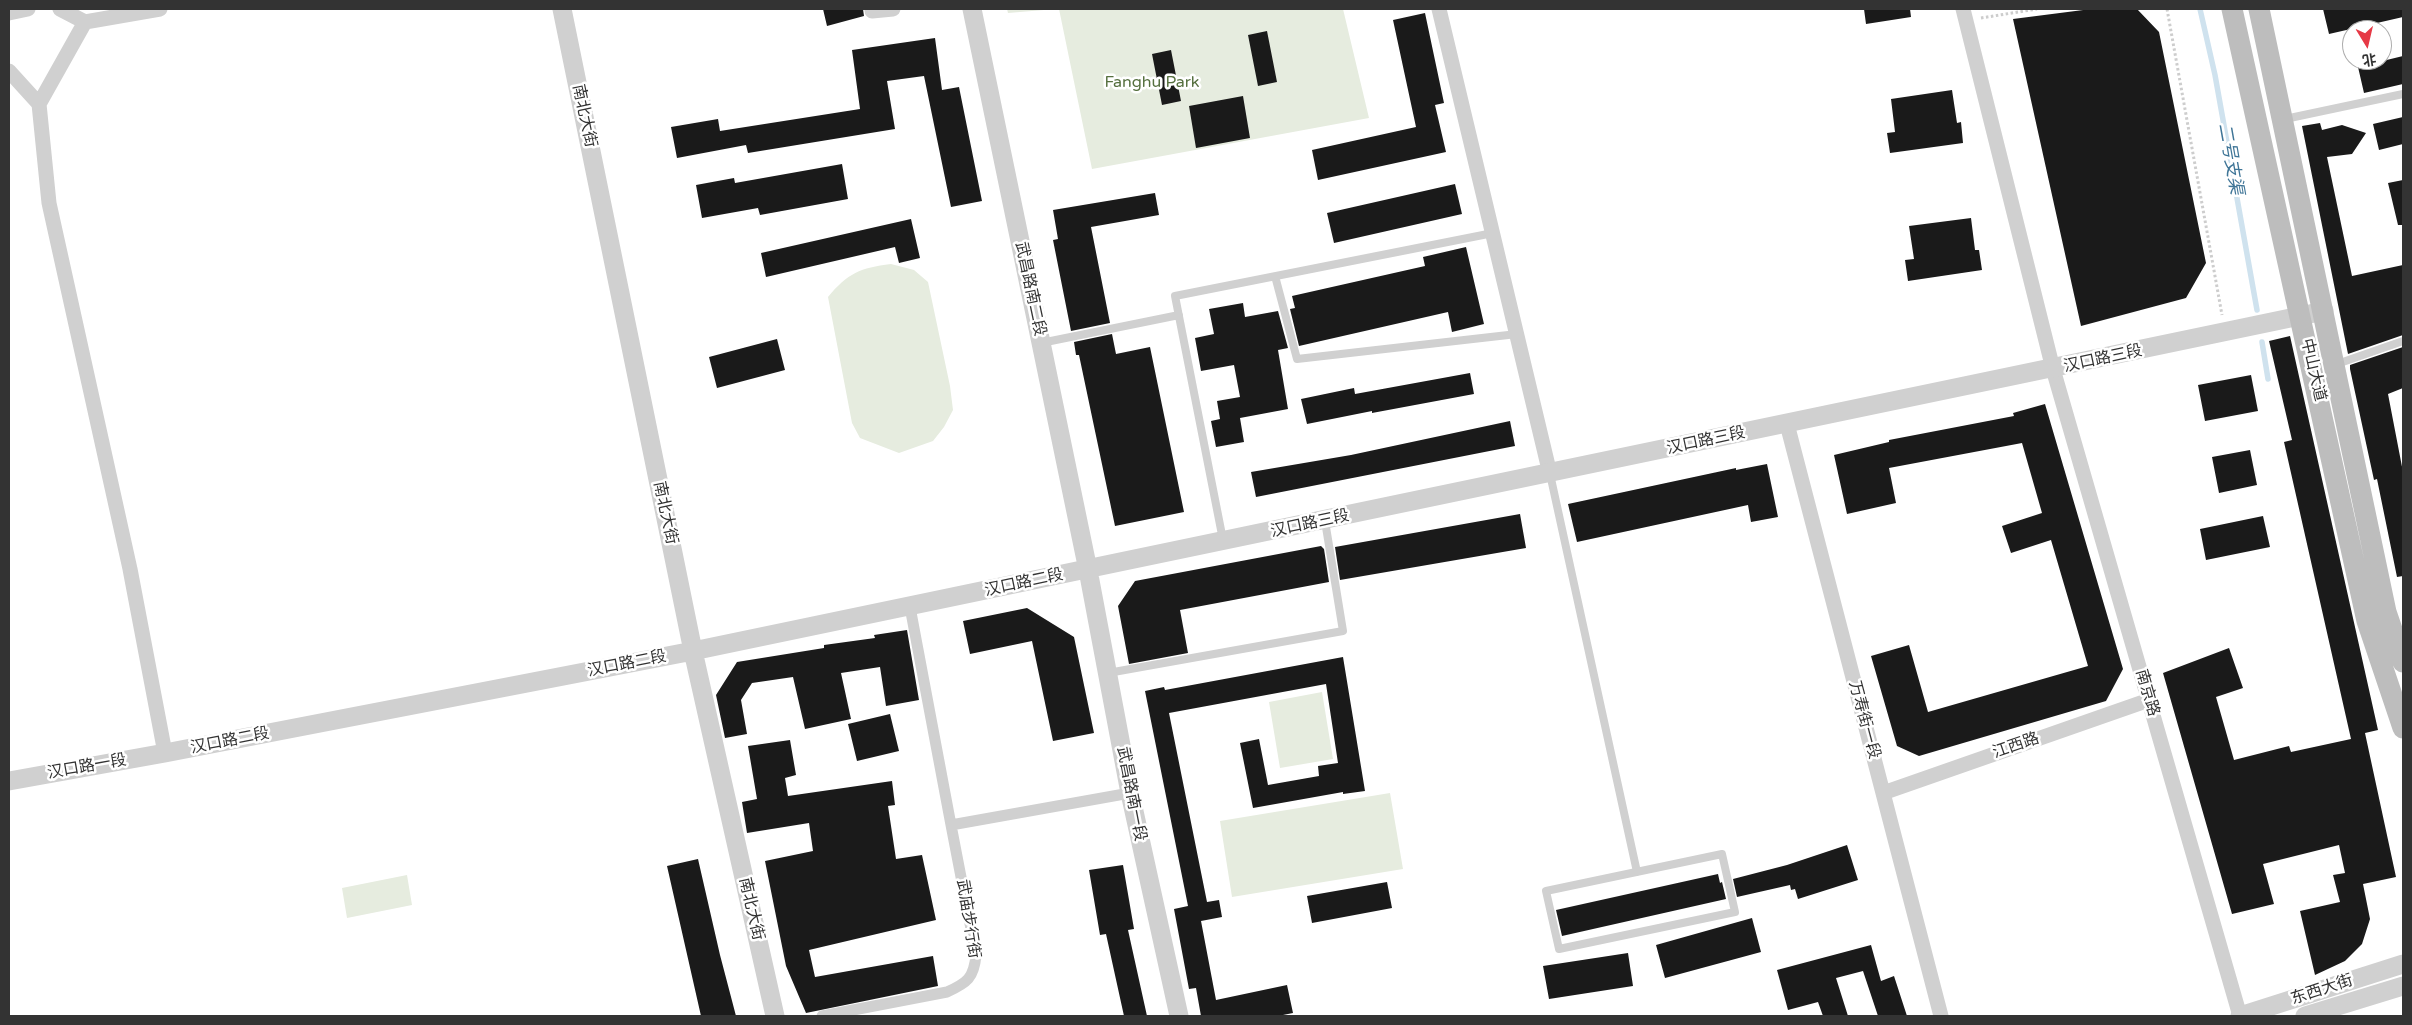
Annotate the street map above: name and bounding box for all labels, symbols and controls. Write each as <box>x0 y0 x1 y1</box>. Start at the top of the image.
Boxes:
north arrow <box>2342 20 2392 70</box>
text: 北 <box>2361 50 2378 69</box>
park label: Fanghu Park <box>1104 73 1200 93</box>
street label: 南北大街 <box>568 83 600 149</box>
water label: 二号支渠 <box>2213 122 2247 196</box>
street label: 武昌路南二段 <box>1011 240 1049 338</box>
street label: 中山大道 <box>2296 337 2330 403</box>
street label: 汉口路三段 <box>2062 341 2144 377</box>
street label: 汉口路三段 <box>1665 423 1747 459</box>
street label: 南北大街 <box>649 480 681 546</box>
street label: 汉口路三段 <box>1269 506 1351 542</box>
street label: 汉口路二段 <box>983 565 1065 601</box>
street label: 汉口路二段 <box>586 647 668 681</box>
street label: 南京路 <box>2131 667 2163 719</box>
street label: 万寿街一段 <box>1844 679 1884 761</box>
street label: 汉口路二段 <box>189 724 271 758</box>
street label: 江西路 <box>1990 729 2042 763</box>
street label: 武昌路南一段 <box>1112 745 1150 843</box>
street label: 汉口路一段 <box>46 751 128 783</box>
street label: 南北大街 <box>734 876 768 942</box>
street label: 武庙步行街 <box>952 878 984 960</box>
street label: 东西大街 <box>2289 971 2355 1009</box>

